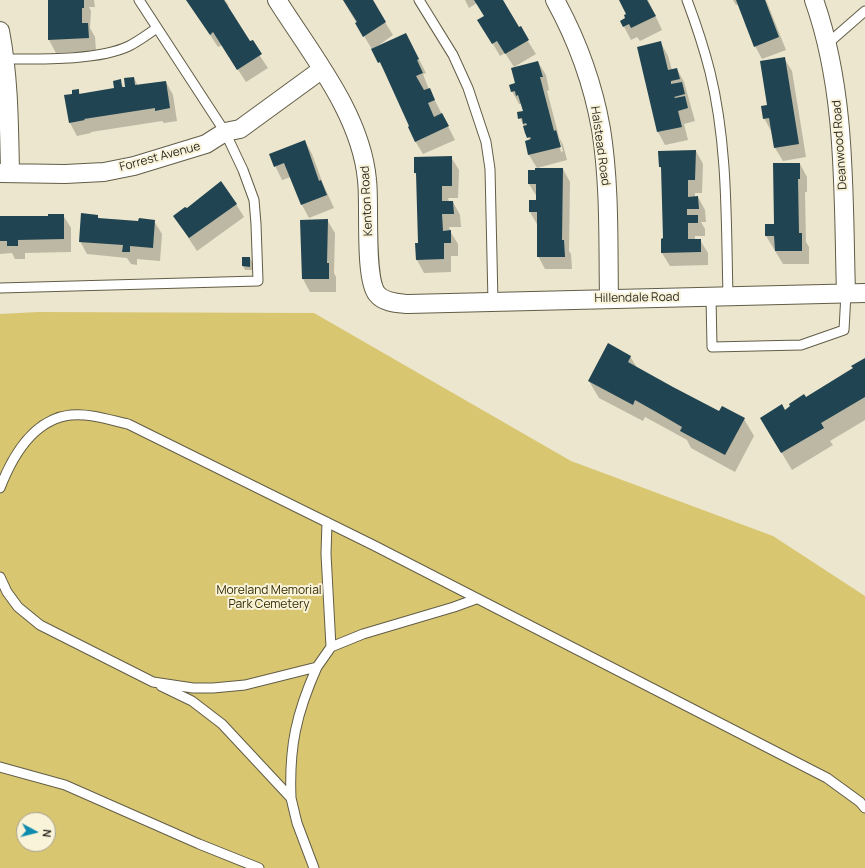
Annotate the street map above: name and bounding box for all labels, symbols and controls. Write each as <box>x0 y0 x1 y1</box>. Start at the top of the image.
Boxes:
street label: Deanwood Road <box>830 100 850 190</box>
street label: Halstead Road <box>587 105 613 187</box>
street label: Forrest Avenue <box>118 139 202 175</box>
street label: Kenton Road <box>358 166 376 236</box>
street label: Hillendale Road <box>594 290 680 306</box>
park label: Moreland Memorial Park Cemetery <box>216 584 322 612</box>
north arrow <box>16 812 56 852</box>
text: N <box>39 829 55 838</box>

